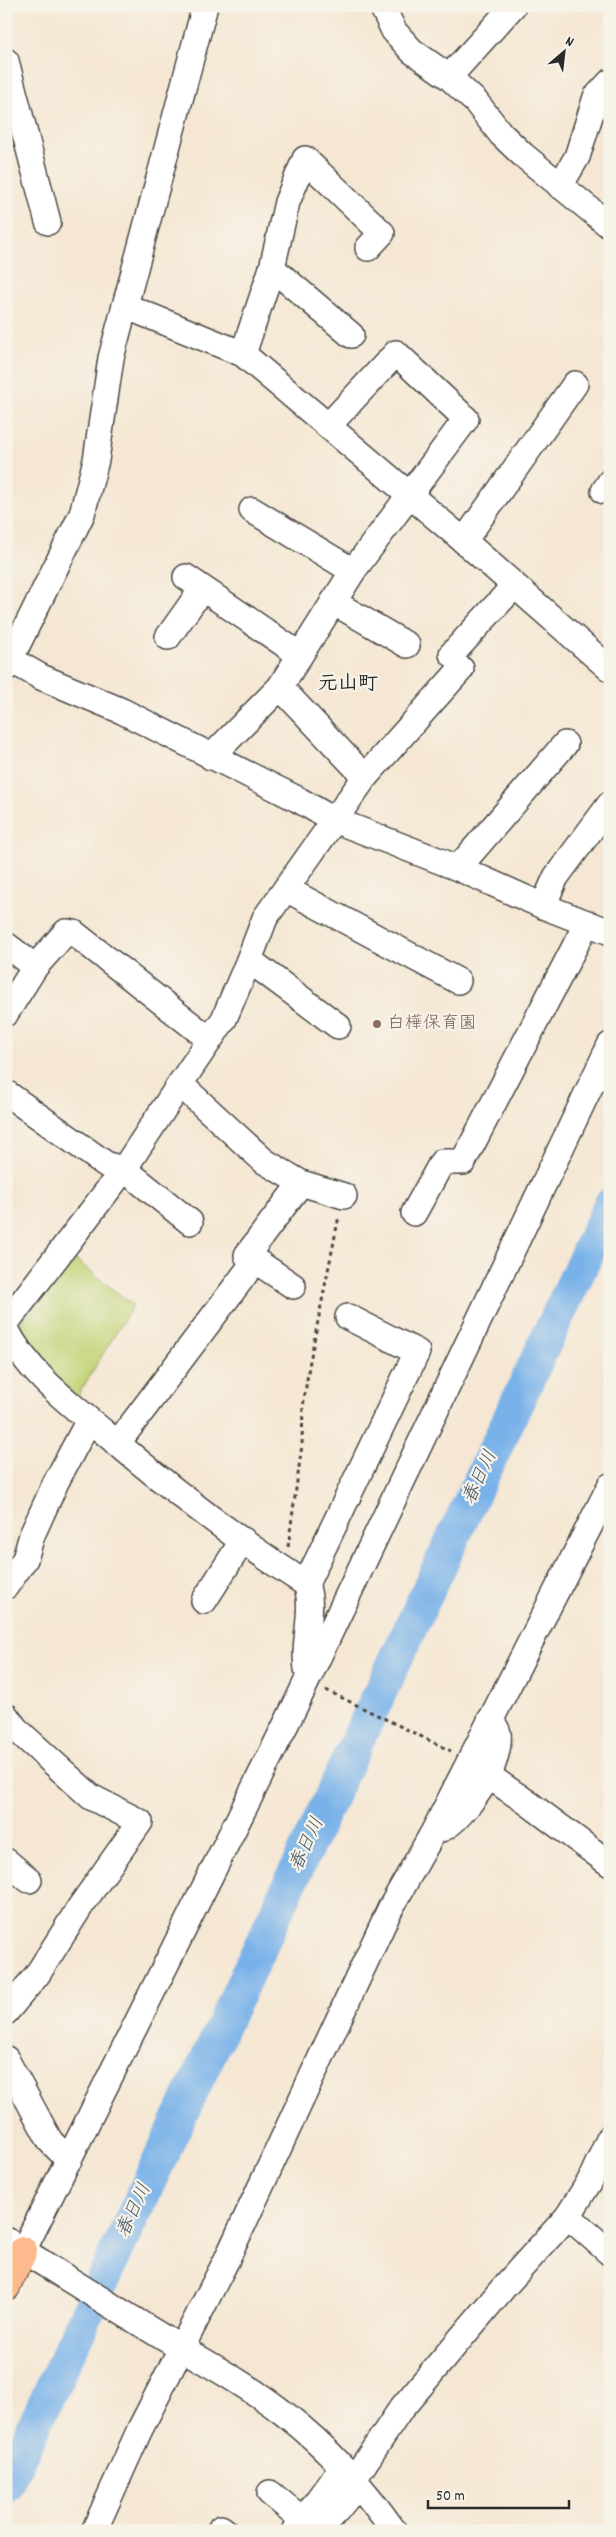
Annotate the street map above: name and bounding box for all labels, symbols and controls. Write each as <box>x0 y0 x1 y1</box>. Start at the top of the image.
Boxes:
north arrow <box>538 28 588 78</box>
text: N <box>561 32 577 53</box>
district label: 元山町 <box>318 671 378 699</box>
place label: 白樺保育園 <box>387 1012 477 1037</box>
marker: 白樺保育園 <box>371 1018 383 1030</box>
water label: 春日川 <box>457 1446 505 1510</box>
water label: 春日川 <box>284 1813 332 1877</box>
water label: 春日川 <box>111 2179 159 2243</box>
scale bar <box>428 2477 570 2509</box>
text: 50 m <box>436 2486 465 2508</box>

